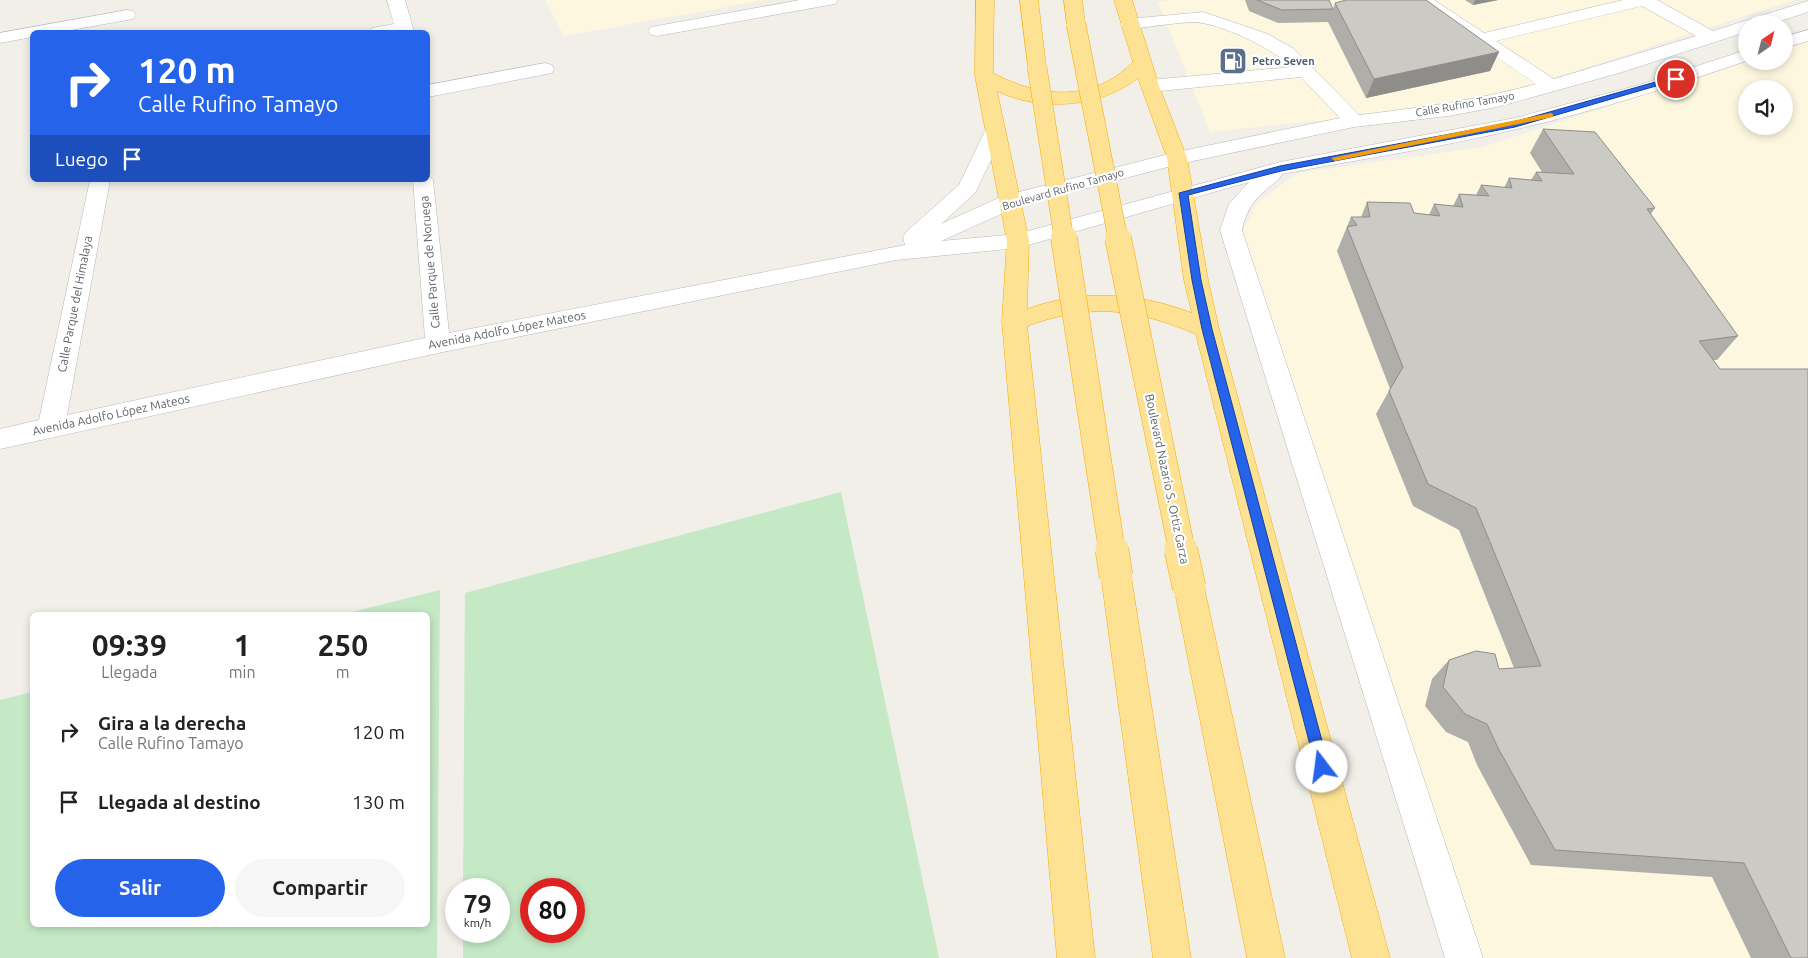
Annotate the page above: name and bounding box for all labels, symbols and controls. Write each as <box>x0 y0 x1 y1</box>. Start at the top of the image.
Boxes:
north arrow <box>1738 15 1792 70</box>
map controls <box>1738 15 1793 135</box>
fuel station icon: Petro Seven <box>1218 46 1248 76</box>
icon: right <box>55 50 120 115</box>
text: 120 m <box>138 50 236 90</box>
place label: Petro Seven <box>1252 55 1315 67</box>
pin <box>1655 58 1697 100</box>
icon: arrive <box>1662 65 1690 93</box>
button: sound <box>1738 80 1793 135</box>
street label: Calle Rufino Tamayo <box>1415 89 1515 119</box>
text: Calle Rufino Tamayo <box>138 91 338 116</box>
icon: arrive <box>118 145 146 173</box>
text: Luego <box>55 148 108 170</box>
street label: Boulevard Rufino Tamayo <box>1001 166 1125 212</box>
street label: Calle Parque de Noruega <box>417 195 442 329</box>
street label: Calle Parque del Himalaya <box>55 235 94 373</box>
street label: Avenida Adolfo López Mateos <box>427 308 587 351</box>
street label: Avenida Adolfo López Mateos <box>31 391 191 438</box>
street label: Boulevard Nazario S. Ortiz Garza <box>1143 393 1192 565</box>
text: 09:39 <box>92 628 167 662</box>
text: 1 <box>234 628 251 662</box>
text: 250 <box>317 628 368 662</box>
text: Llegada <box>101 663 157 681</box>
text: min <box>229 663 256 681</box>
text: m <box>336 663 350 681</box>
text: Gira a la derecha <box>98 712 246 734</box>
icon: right <box>55 718 83 746</box>
text: 120 m <box>352 721 405 743</box>
text: Calle Rufino Tamayo <box>98 734 244 752</box>
position arrow <box>1295 740 1347 792</box>
icon: arrive <box>55 788 83 816</box>
text: Llegada al destino <box>98 791 261 813</box>
text: 130 m <box>352 791 405 813</box>
button: Salir <box>55 859 225 917</box>
button: Compartir <box>235 859 405 917</box>
speed limit sign: 80 <box>520 878 585 943</box>
text: 79 <box>463 890 492 918</box>
text: km/h <box>464 916 491 929</box>

